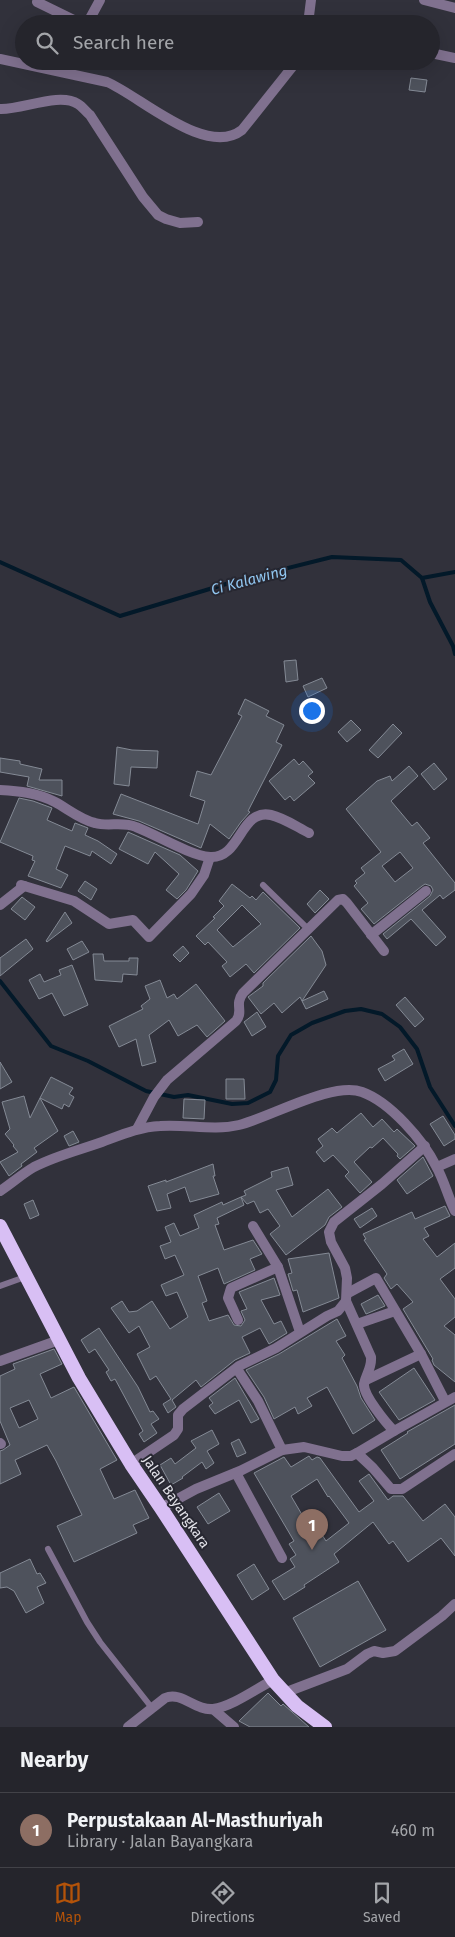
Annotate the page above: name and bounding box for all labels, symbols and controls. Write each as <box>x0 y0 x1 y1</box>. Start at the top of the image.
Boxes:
search box <box>15 15 440 70</box>
icon: search <box>33 29 61 57</box>
text: Search here <box>73 31 174 54</box>
water label: Ci Kalawing <box>209 561 289 599</box>
your location <box>299 698 325 724</box>
street label: Jalan Bayangkara <box>139 1452 213 1552</box>
pin: 1 <box>296 1509 328 1550</box>
text: Nearby <box>20 1747 88 1773</box>
text: Perpustakaan Al-Masthuriyah <box>67 1809 323 1832</box>
text: 1 <box>32 1821 40 1840</box>
text: 460 m <box>391 1821 435 1840</box>
text: Library · Jalan Bayangkara <box>67 1832 253 1851</box>
tab: Map <box>54 1879 82 1926</box>
tab: Directions <box>190 1879 255 1926</box>
tab: Saved <box>363 1879 401 1926</box>

